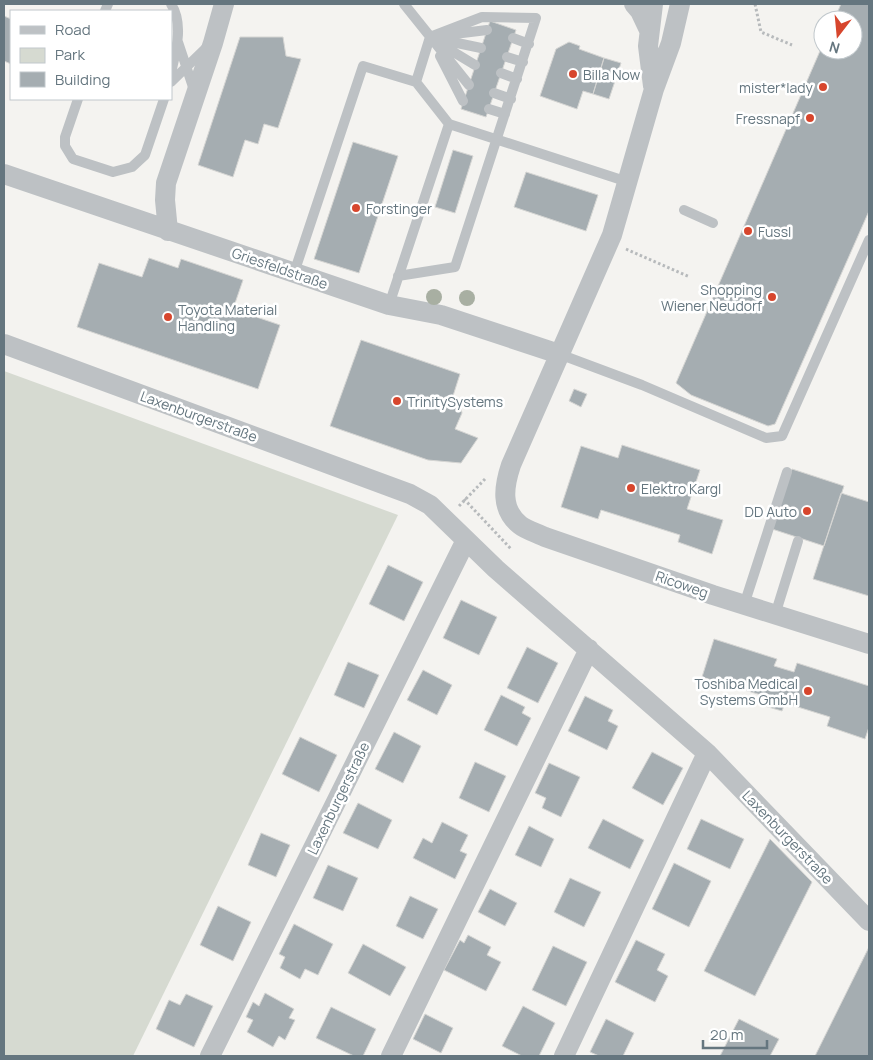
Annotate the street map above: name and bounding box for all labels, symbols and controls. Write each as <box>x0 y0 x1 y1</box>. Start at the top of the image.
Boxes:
legend <box>10 10 172 100</box>
north arrow <box>813 10 863 60</box>
text: Road <box>55 19 91 40</box>
text: N <box>827 37 842 58</box>
text: Park <box>55 44 85 65</box>
place label: Billa Now <box>583 65 641 84</box>
marker: Billa Now <box>567 68 579 80</box>
text: Building <box>55 69 110 90</box>
place label: mister*lady <box>739 78 814 97</box>
marker: mister*lady <box>817 81 829 93</box>
place label: Fressnapf <box>736 109 800 128</box>
marker: Fressnapf <box>804 112 816 124</box>
place label: Forstinger <box>366 199 432 218</box>
marker: Forstinger <box>350 202 362 214</box>
place label: Fussl <box>758 222 791 241</box>
marker: Fussl <box>742 225 754 237</box>
street label: Griesfeldstraße <box>230 243 330 293</box>
place label: Shopping Wiener Neudorf <box>661 280 762 315</box>
marker: Shopping Wiener Neudorf <box>766 291 778 303</box>
place label: Toyota Material Handling <box>178 300 277 335</box>
marker: Toyota Material Handling <box>162 311 174 323</box>
street label: Laxenburgerstraße <box>138 386 260 446</box>
place label: TrinitySystems <box>407 392 503 411</box>
marker: TrinitySystems <box>391 395 403 407</box>
place label: Elektro Kargl <box>641 479 721 498</box>
marker: Elektro Kargl <box>625 482 637 494</box>
place label: DD Auto <box>745 502 797 521</box>
marker: DD Auto <box>801 505 813 517</box>
street label: Ricoweg <box>653 566 711 602</box>
place label: Toshiba Medical Systems GmbH <box>694 674 798 709</box>
marker: Toshiba Medical Systems GmbH <box>802 685 814 697</box>
street label: Laxenburgerstraße <box>303 739 373 857</box>
street label: Laxenburgerstraße <box>738 786 838 888</box>
scale bar <box>703 1018 767 1050</box>
text: 20 m <box>710 1024 743 1045</box>

